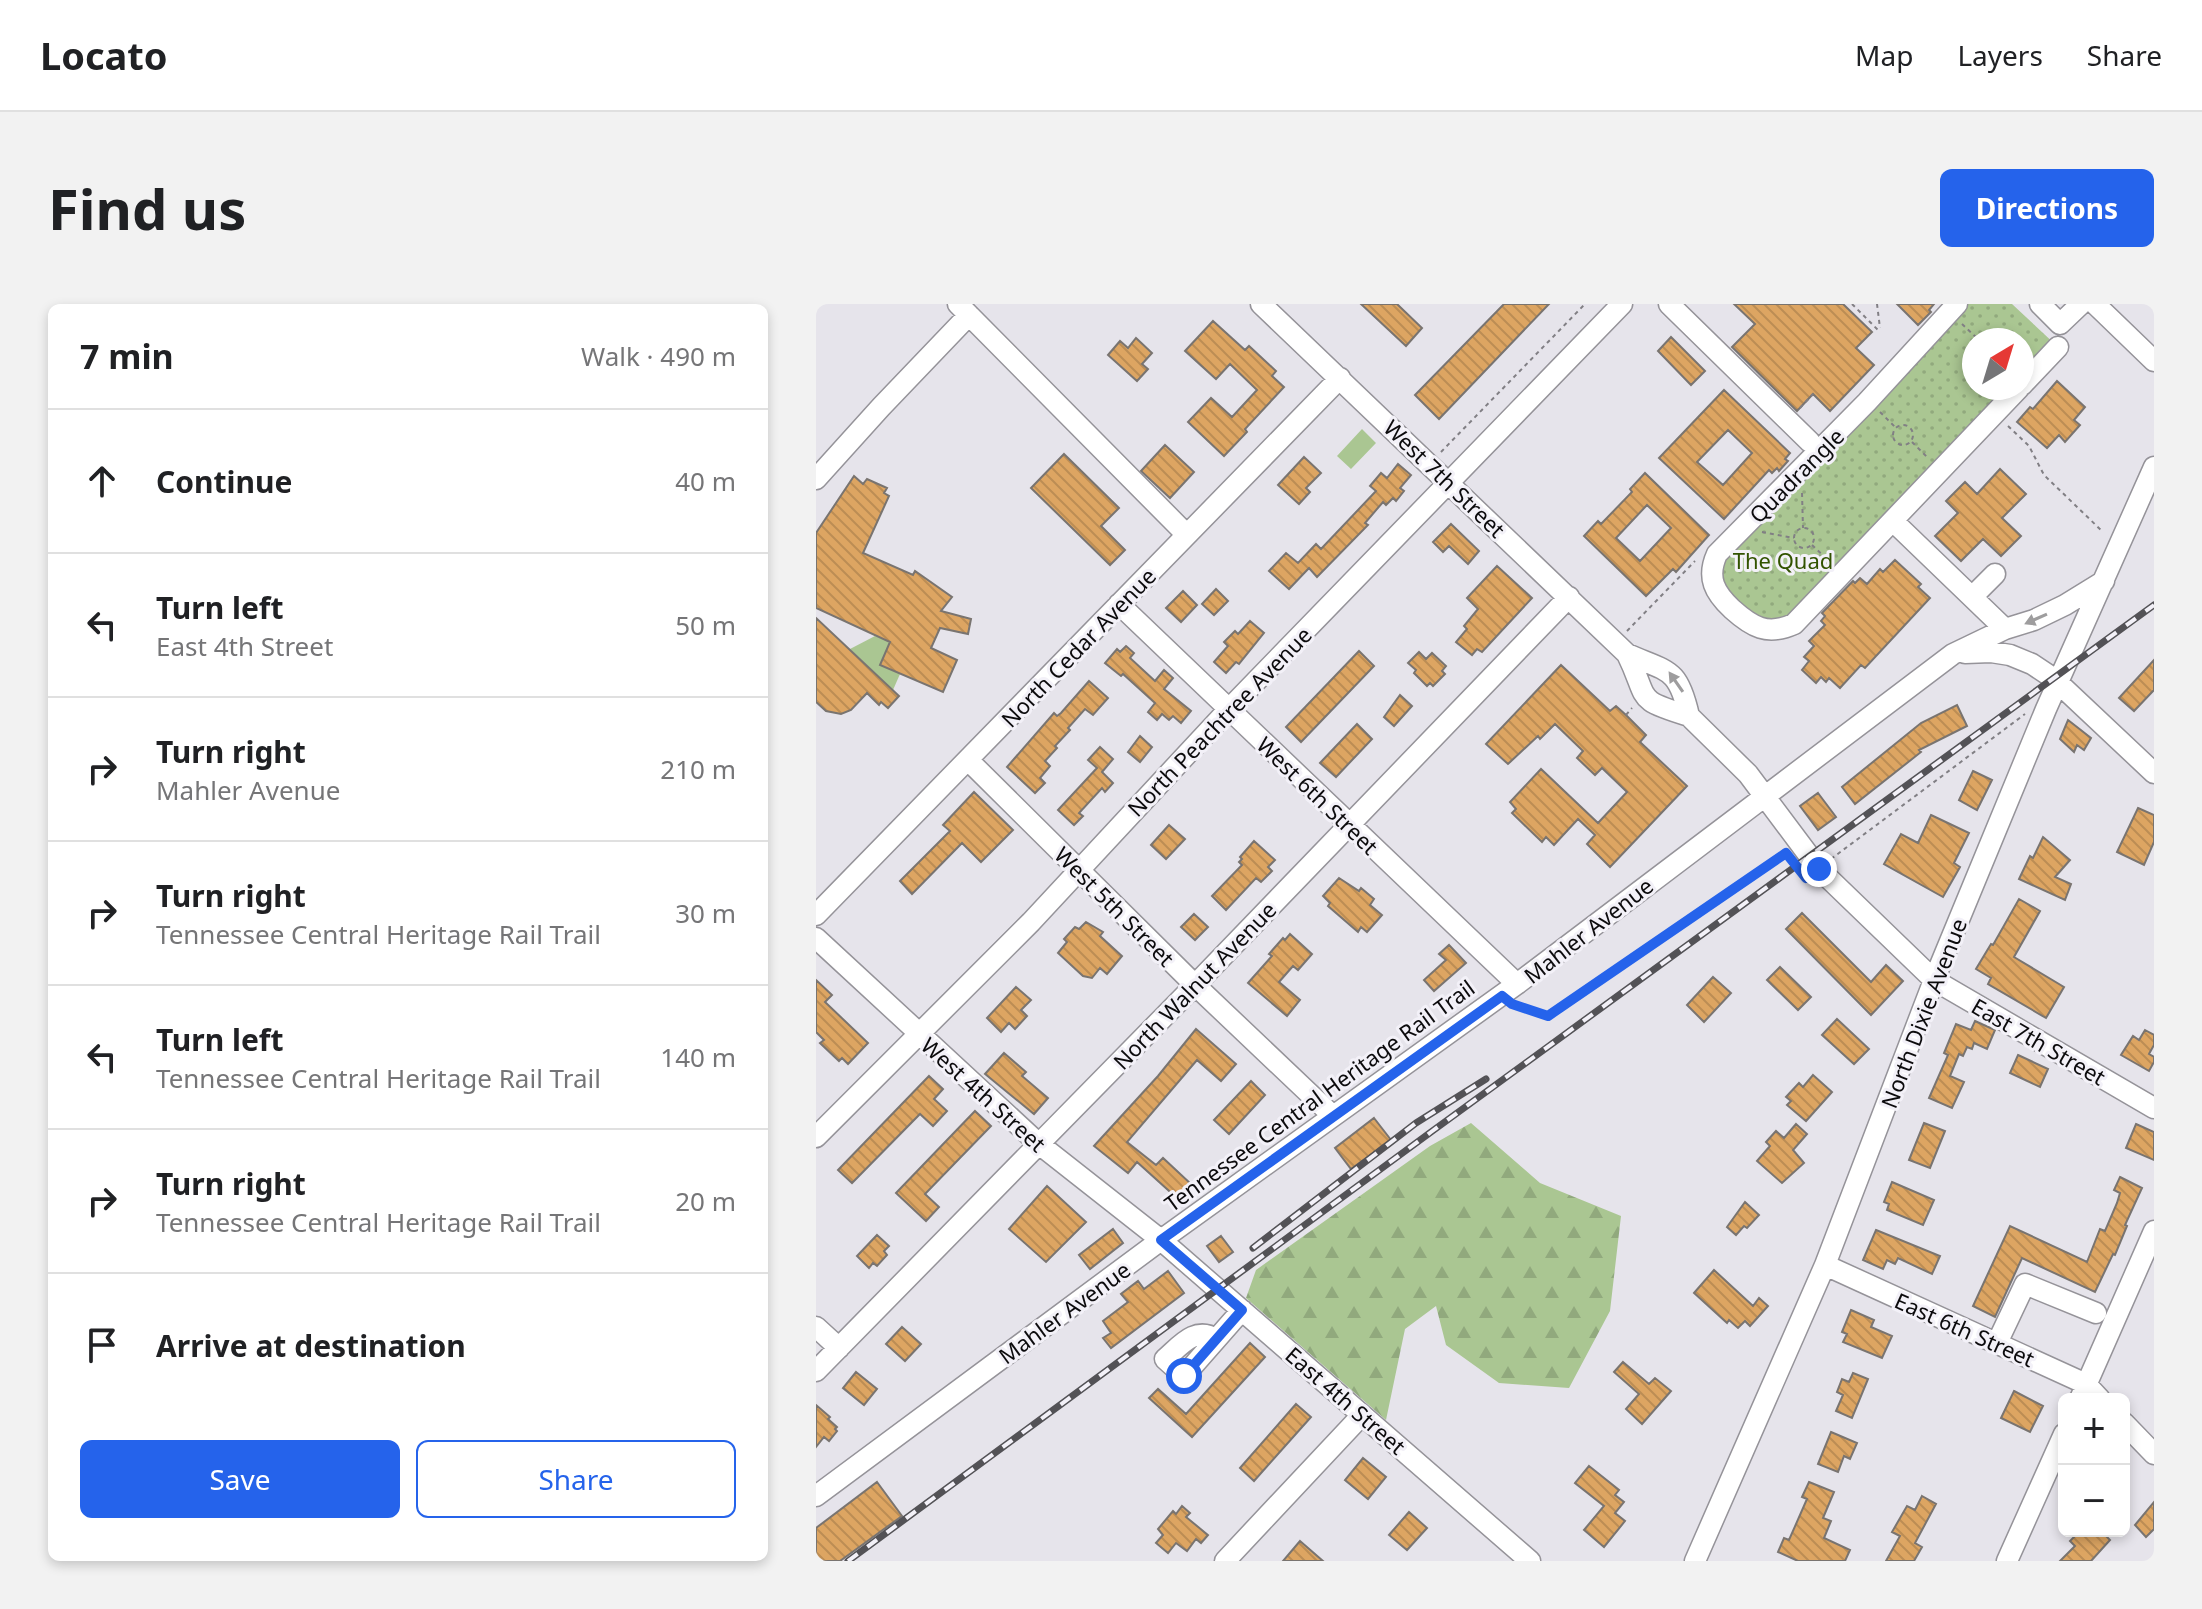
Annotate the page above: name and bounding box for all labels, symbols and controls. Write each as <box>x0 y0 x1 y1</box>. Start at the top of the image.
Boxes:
text: Locato <box>40 29 168 81</box>
text: Map <box>1855 36 1913 74</box>
text: Layers <box>1957 36 2043 74</box>
text: Share <box>2087 36 2162 74</box>
button: Directions <box>1940 169 2154 247</box>
text: Find us <box>48 170 246 246</box>
north arrow <box>1962 328 2034 400</box>
text: 7 min <box>80 333 174 379</box>
text: Walk · 490 m <box>581 338 736 374</box>
street label: West 7th Street <box>1378 412 1512 544</box>
street label: Quadrangle <box>1742 421 1850 529</box>
icon: ahead <box>80 459 124 503</box>
text: Continue <box>156 461 292 502</box>
text: 40 m <box>675 463 736 499</box>
park label: The Quad <box>1733 545 1833 575</box>
street label: North Cedar Avenue <box>994 561 1162 733</box>
text: Turn left <box>156 587 284 628</box>
icon: left <box>80 603 124 647</box>
text: 50 m <box>675 607 736 643</box>
one-way arrow <box>2024 612 2048 626</box>
street label: North Peachtree Avenue <box>1120 620 1318 822</box>
text: East 4th Street <box>156 628 333 664</box>
one-way arrow <box>1668 671 1684 693</box>
street label: West 6th Street <box>1251 729 1385 861</box>
text: Turn right <box>156 731 306 772</box>
icon: right <box>80 747 124 791</box>
text: 210 m <box>660 751 736 787</box>
text: Mahler Avenue <box>156 772 340 808</box>
street label: West 5th Street <box>1049 840 1181 972</box>
route end <box>1801 851 1837 887</box>
street label: Mahler Avenue <box>1517 870 1659 990</box>
text: Turn right <box>156 875 306 916</box>
icon: right <box>80 891 124 935</box>
text: 30 m <box>675 895 736 931</box>
street label: North Walnut Avenue <box>1106 895 1282 1075</box>
street label: North Dixie Avenue <box>1873 914 1973 1112</box>
text: Tennessee Central Heritage Rail Trail <box>156 916 601 952</box>
street label: Tennessee Central Heritage Rail Trail <box>1158 972 1480 1218</box>
street label: East 7th Street <box>1967 990 2112 1092</box>
text: Turn left <box>156 1019 284 1060</box>
street label: West 4th Street <box>915 1030 1053 1158</box>
icon: left <box>80 1035 124 1079</box>
text: 140 m <box>660 1039 736 1075</box>
text: Tennessee Central Heritage Rail Trail <box>156 1060 601 1096</box>
text: Turn right <box>156 1163 306 1204</box>
icon: right <box>80 1179 124 1223</box>
text: 20 m <box>675 1183 736 1219</box>
text: Tennessee Central Heritage Rail Trail <box>156 1204 601 1240</box>
street label: Mahler Avenue <box>992 1254 1136 1370</box>
street label: East 6th Street <box>1890 1285 2040 1373</box>
icon: arrive <box>80 1323 124 1367</box>
text: Arrive at destination <box>156 1325 466 1366</box>
street label: East 4th Street <box>1280 1339 1413 1461</box>
route start <box>1166 1358 1202 1394</box>
map controls <box>2058 1393 2130 1537</box>
button: + <box>2058 1393 2130 1465</box>
button: Save <box>80 1440 400 1518</box>
button: Share <box>416 1440 736 1518</box>
button: − <box>2058 1465 2130 1537</box>

